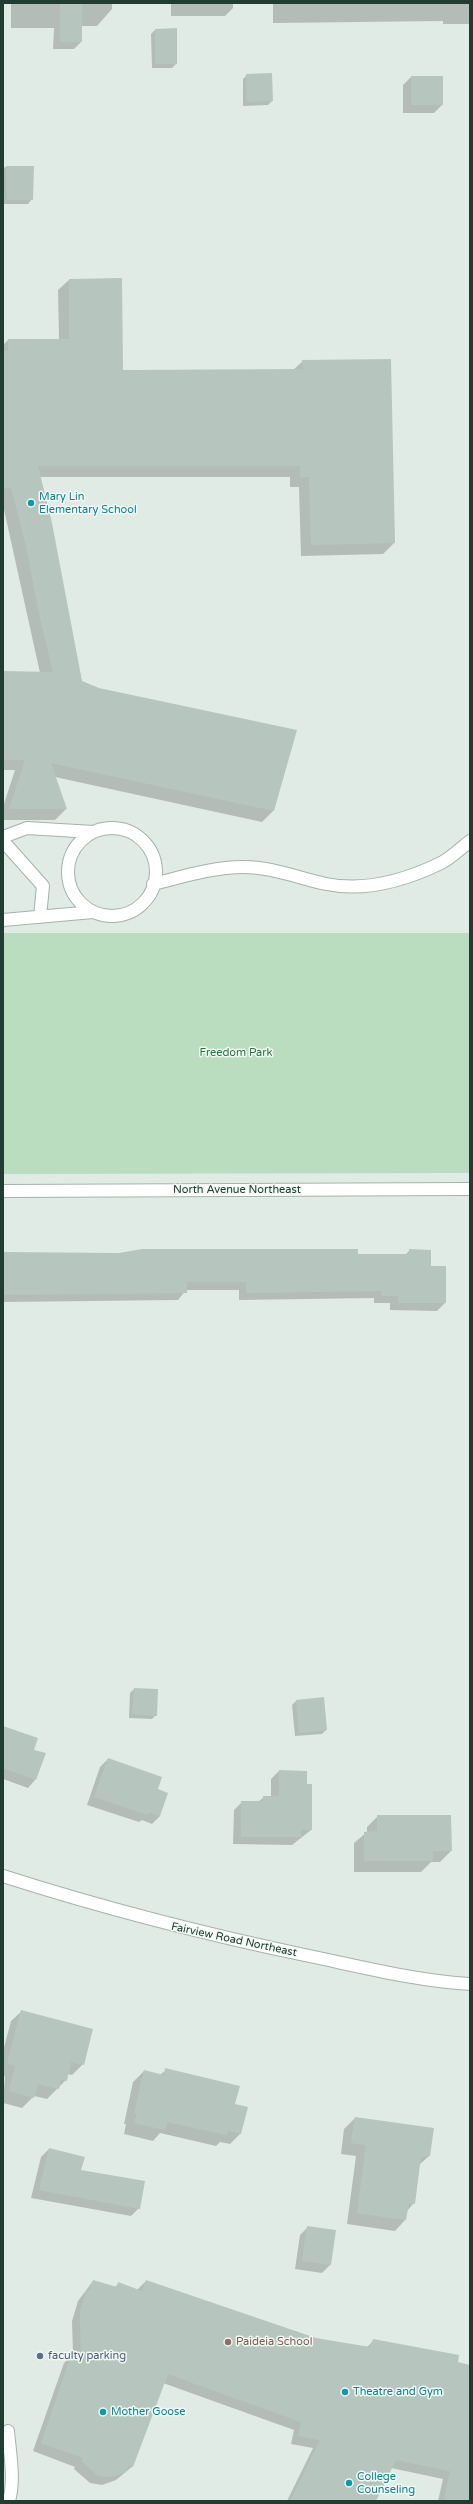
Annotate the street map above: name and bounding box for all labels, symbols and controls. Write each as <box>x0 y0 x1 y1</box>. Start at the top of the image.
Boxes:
place label: Mary Lin Elementary School <box>39 490 137 516</box>
marker: Mary Lin Elementary School <box>26 498 36 508</box>
park label: Freedom Park <box>200 1046 272 1060</box>
street label: North Avenue Northeast <box>173 1183 301 1197</box>
street label: Fairview Road Northeast <box>170 1920 298 1960</box>
place label: Paideia School <box>236 2335 312 2349</box>
marker: Paideia School <box>223 2337 233 2347</box>
place label: faculty parking <box>48 2349 126 2363</box>
marker: faculty parking <box>35 2351 45 2361</box>
place label: Theatre and Gym <box>353 2385 443 2399</box>
marker: Theatre and Gym <box>340 2387 350 2397</box>
place label: Mother Goose <box>111 2405 186 2419</box>
marker: Mother Goose <box>98 2407 108 2417</box>
place label: College Counseling <box>357 2470 415 2496</box>
marker: College Counseling <box>344 2478 354 2488</box>

